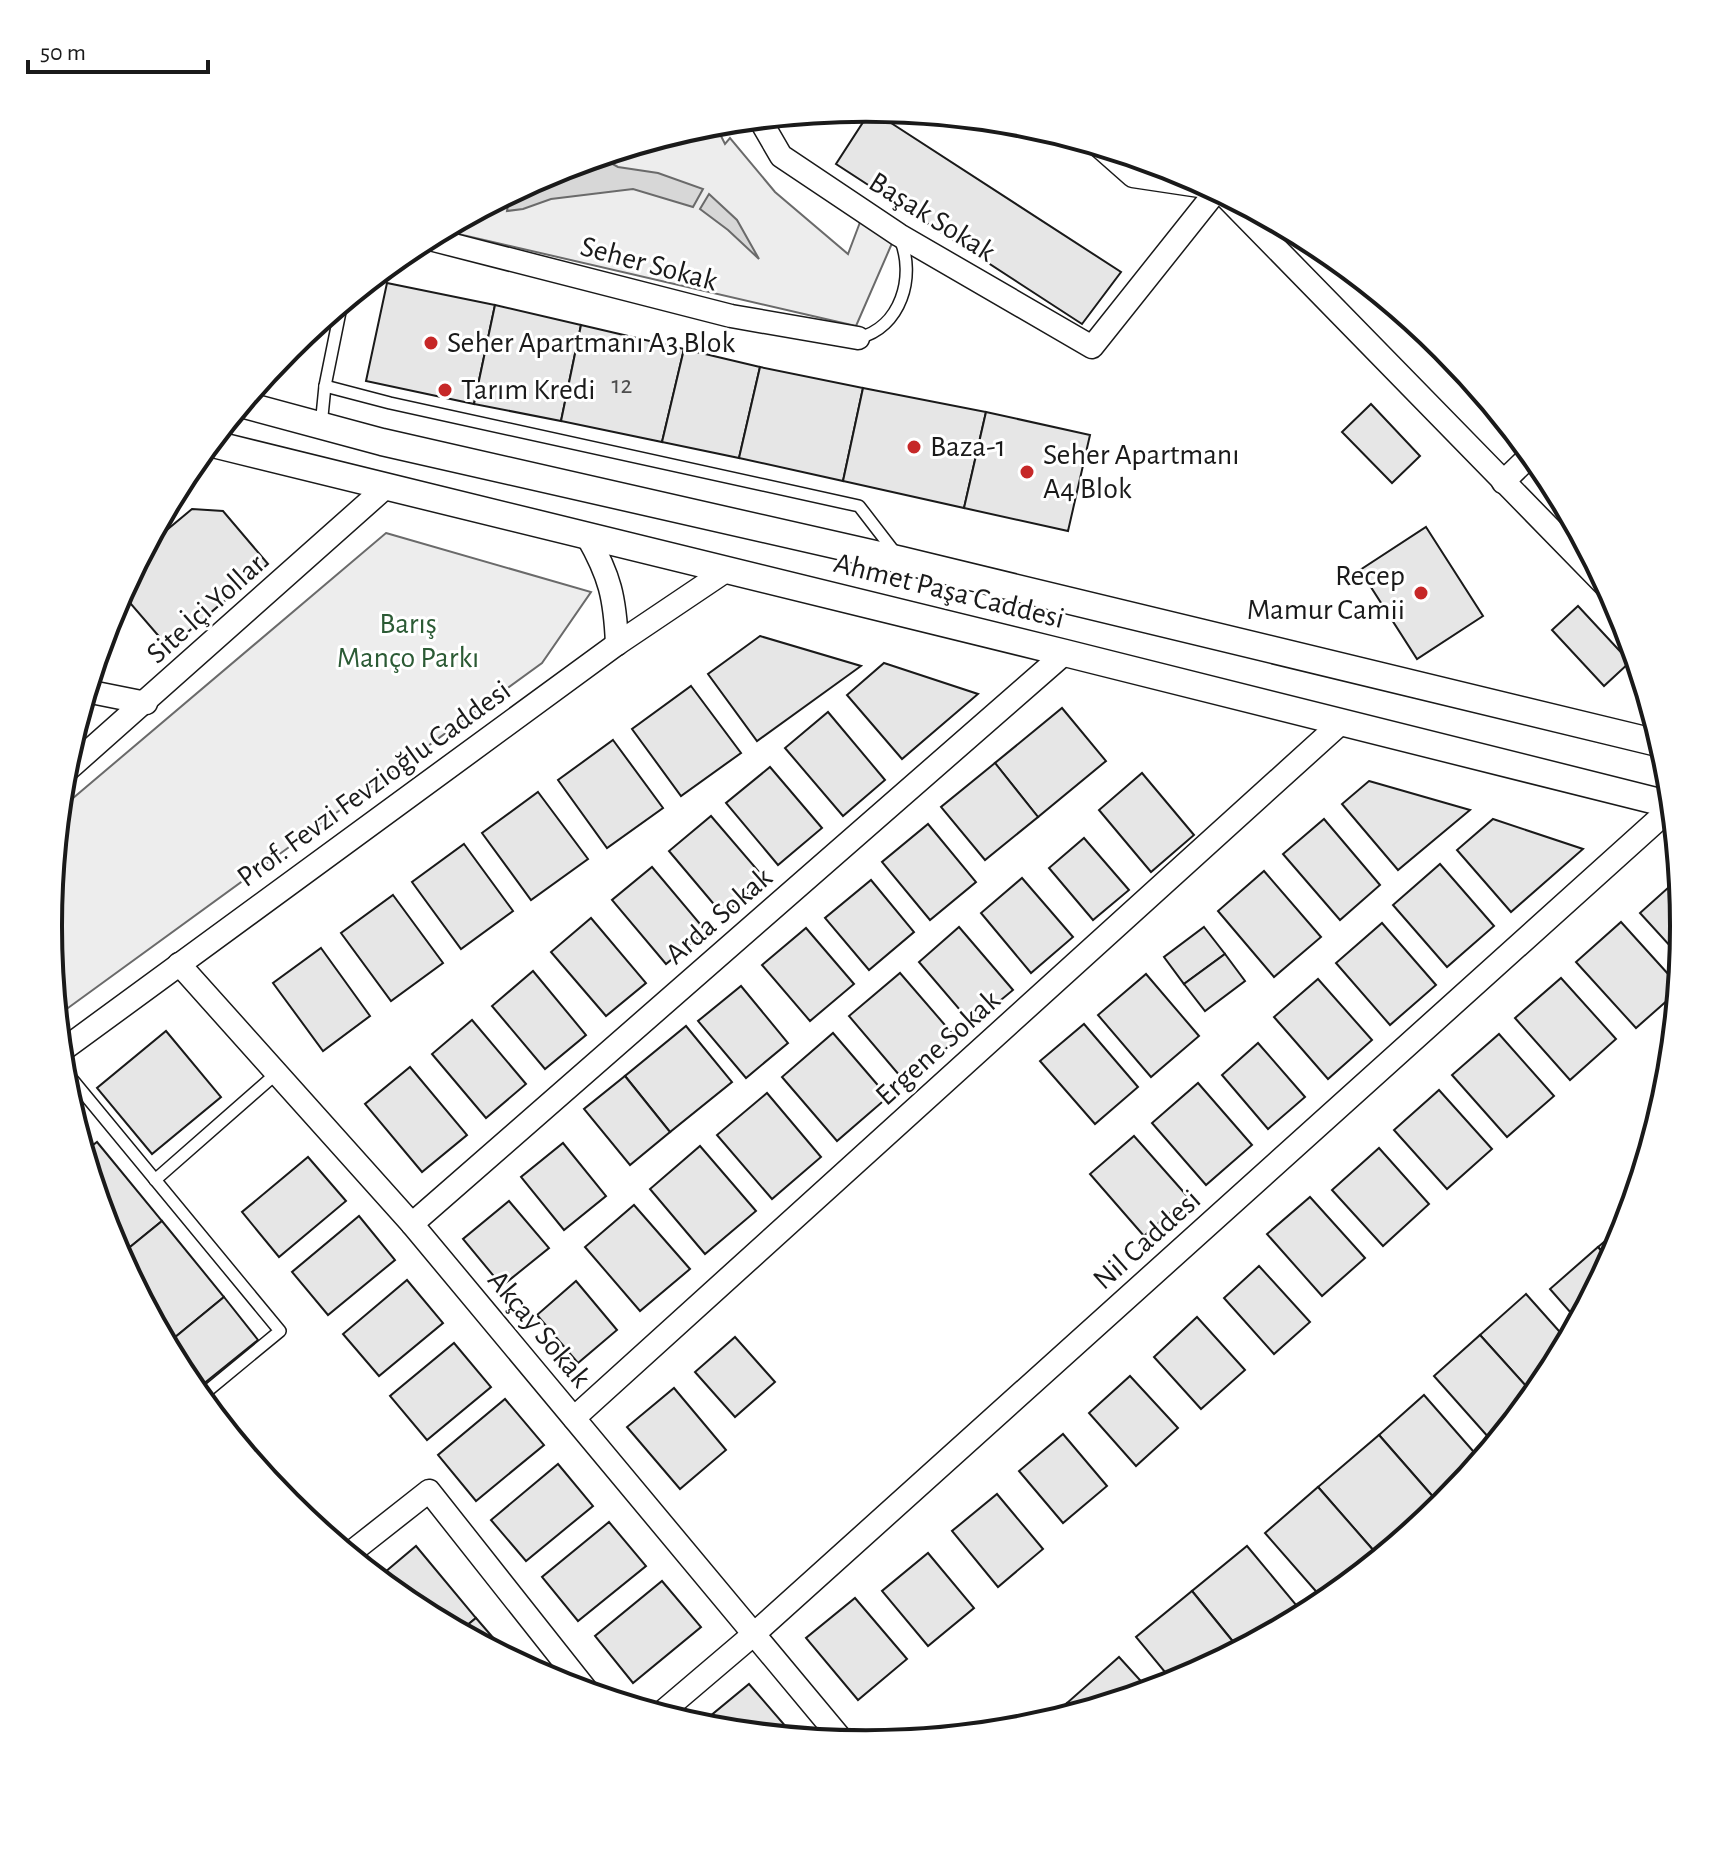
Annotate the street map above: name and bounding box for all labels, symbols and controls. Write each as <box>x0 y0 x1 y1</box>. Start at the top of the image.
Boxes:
scale bar <box>28 24 208 74</box>
text: 50 m <box>40 41 86 65</box>
street label: Başak Sokak <box>864 167 1001 268</box>
street label: Seher Sokak <box>577 231 721 297</box>
place label: Seher Apartmanı A3 Blok <box>447 328 735 358</box>
marker: Seher Apartmanı A3 Blok <box>422 334 440 352</box>
house number: 12 <box>612 372 633 398</box>
place label: Tarım Kredi <box>461 375 596 405</box>
marker: Tarım Kredi <box>436 381 454 399</box>
place label: Baza-1 <box>930 432 1006 462</box>
marker: Baza-1 <box>905 438 923 456</box>
place label: Seher Apartmanı A4 Blok <box>1043 440 1240 504</box>
marker: Seher Apartmanı A4 Blok <box>1018 463 1036 481</box>
street label: Site İçi Yollar <box>140 547 271 669</box>
street label: Ahmet Paşa Caddesi <box>831 548 1067 634</box>
place label: Recep Mamur Camii <box>1247 561 1405 625</box>
marker: Recep Mamur Camii <box>1412 584 1430 602</box>
park label: Barış Manço Parkı <box>337 609 479 673</box>
street label: Prof. Fevzi Fevzioğlu Caddesi <box>232 675 516 893</box>
street label: Arda Sokak <box>660 862 778 970</box>
street label: Ergene Sokak <box>870 985 1006 1111</box>
street label: Nil Caddesi <box>1088 1184 1206 1296</box>
street label: Akçay Sokak <box>482 1265 596 1393</box>

